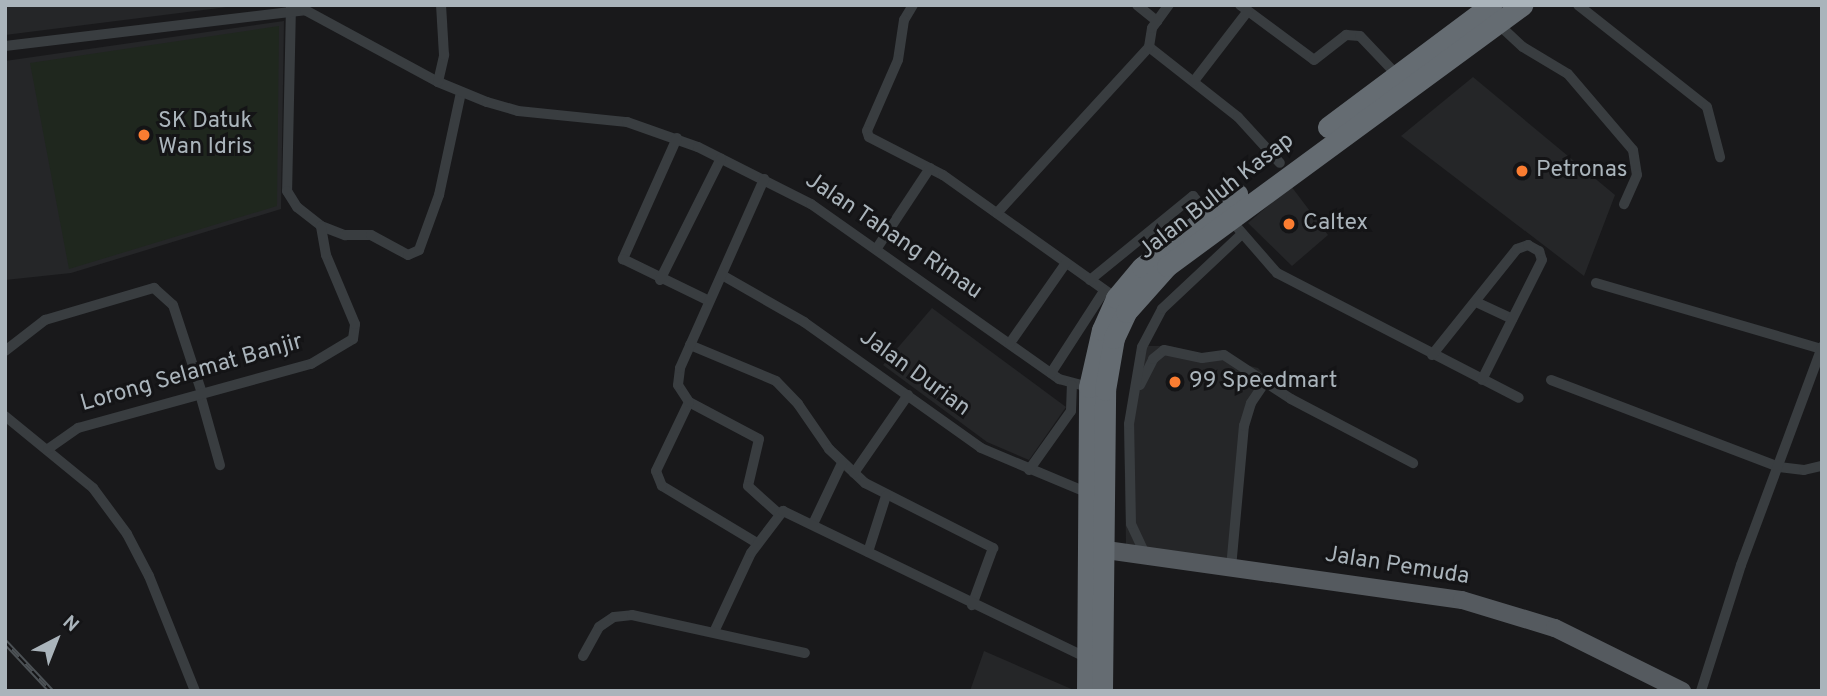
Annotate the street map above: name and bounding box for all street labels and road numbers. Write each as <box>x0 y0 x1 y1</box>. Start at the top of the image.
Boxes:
street label: Jalan Buluh Kasap <box>1134 128 1300 266</box>
street label: Jalan Tahang Rimau <box>799 167 987 307</box>
street label: Jalan Durian <box>853 325 975 423</box>
street label: Lorong Selamat Banjir <box>78 329 306 419</box>
street label: Jalan Pemuda <box>1323 542 1471 592</box>

